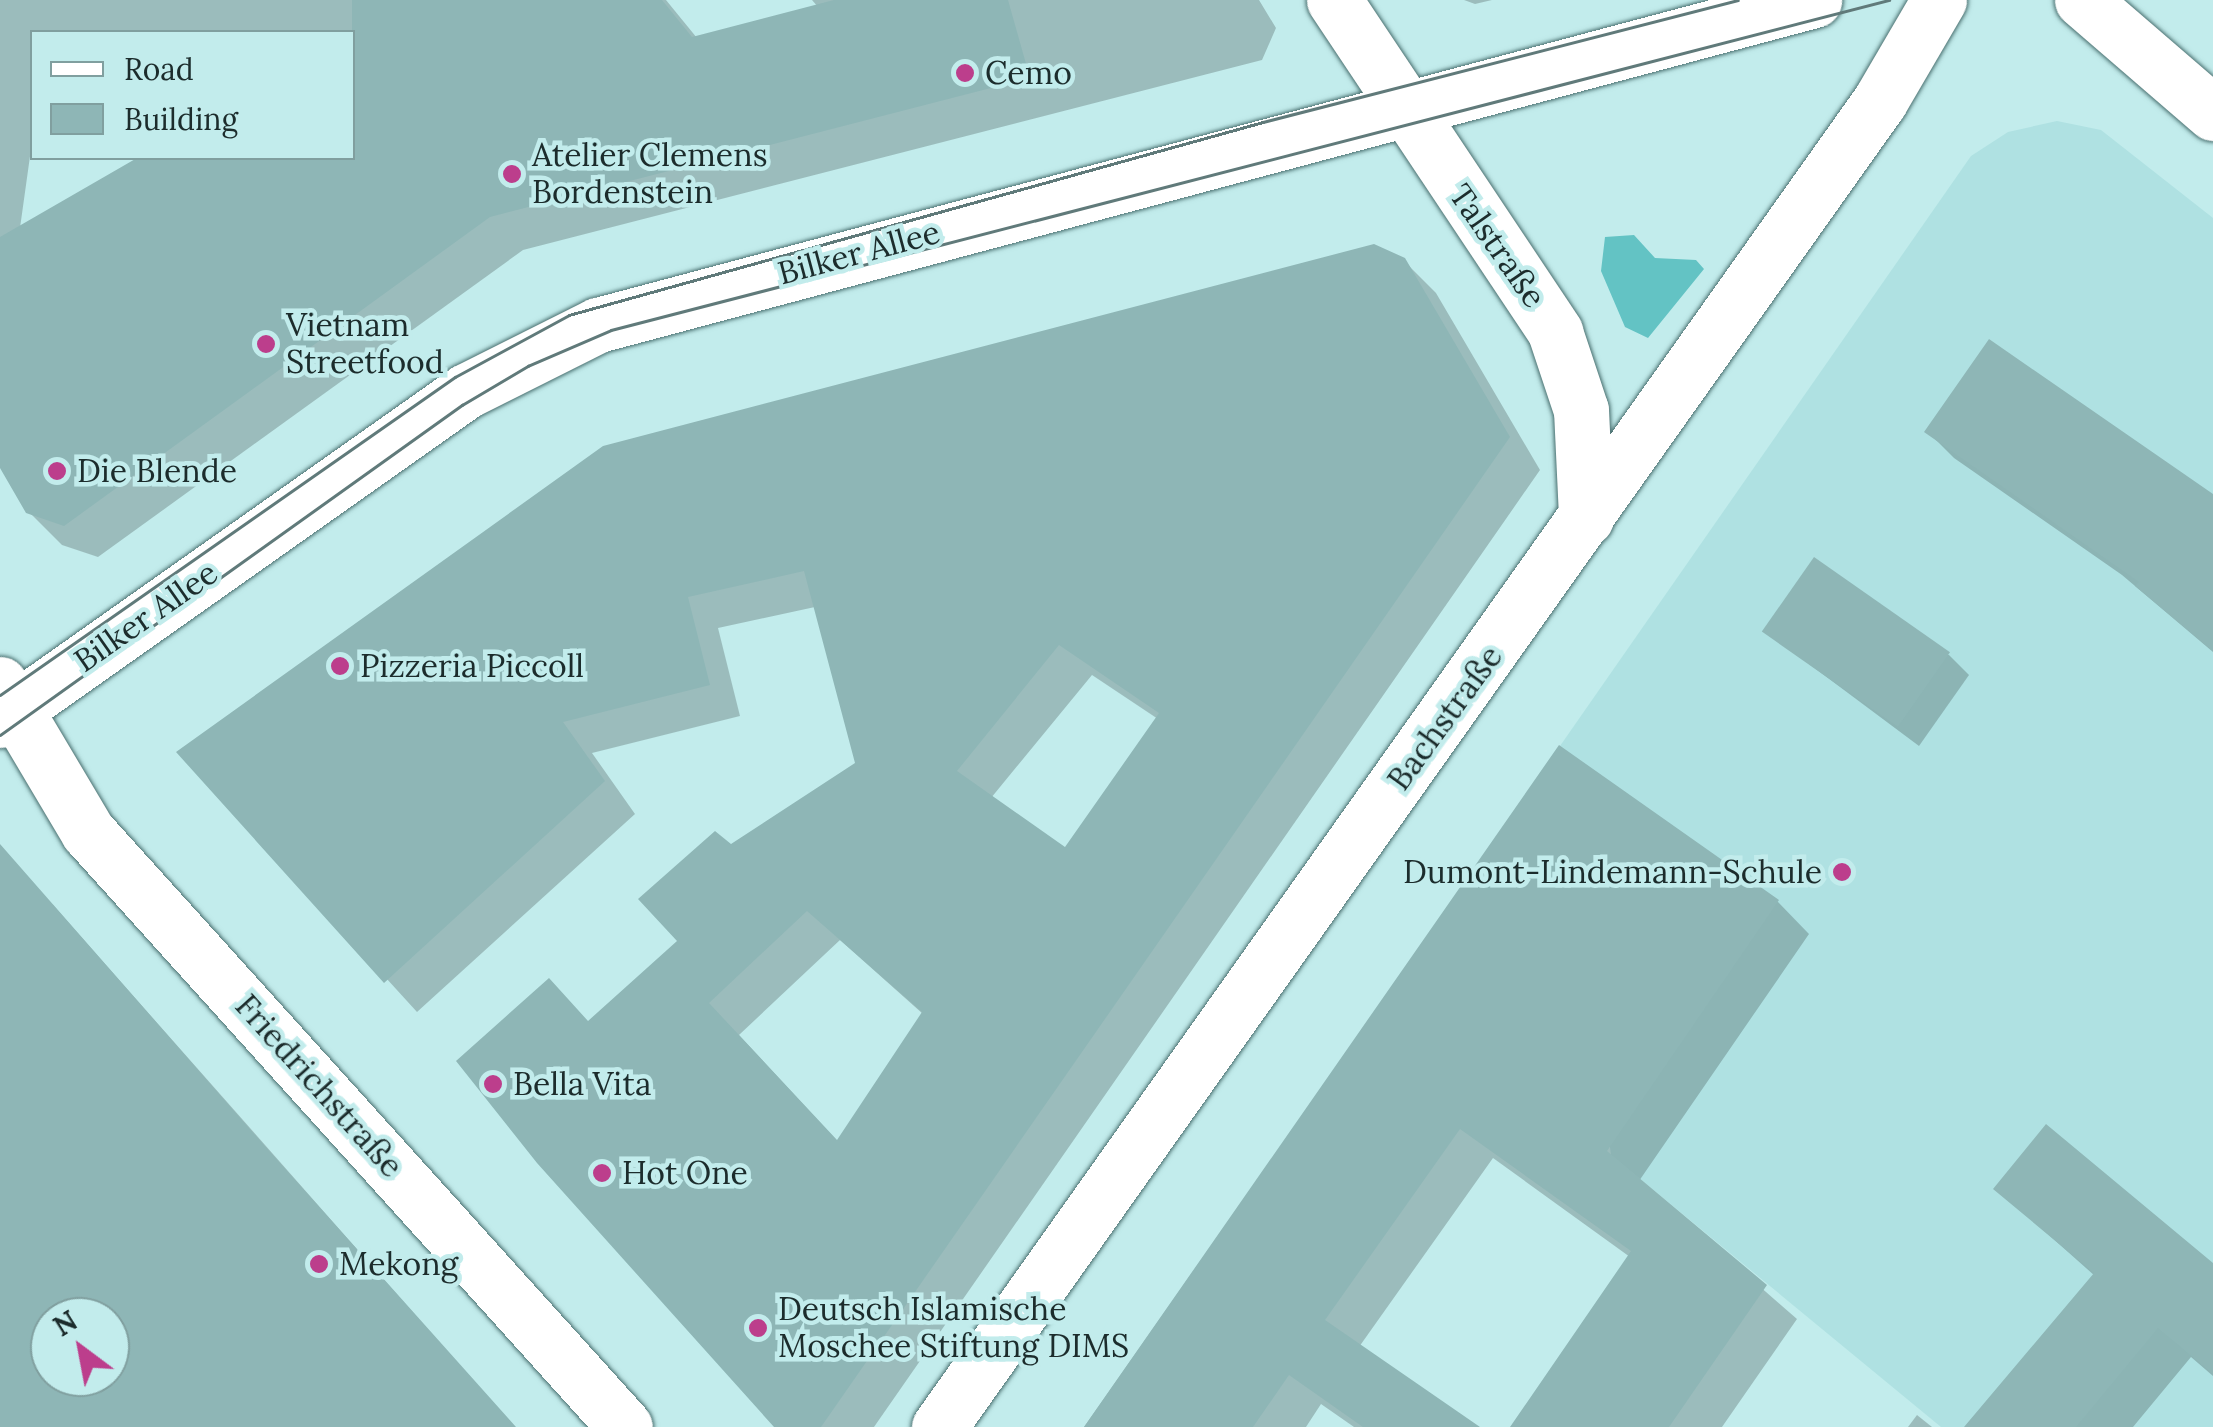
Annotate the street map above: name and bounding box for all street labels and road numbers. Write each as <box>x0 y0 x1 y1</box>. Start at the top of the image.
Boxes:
street label: Talstraße <box>1441 177 1553 315</box>
street label: Bilker Allee <box>774 213 944 293</box>
street label: Bilker Allee <box>67 554 225 680</box>
street label: Bachstraße <box>1380 638 1510 798</box>
street label: Friedrichstraße <box>227 987 411 1185</box>

